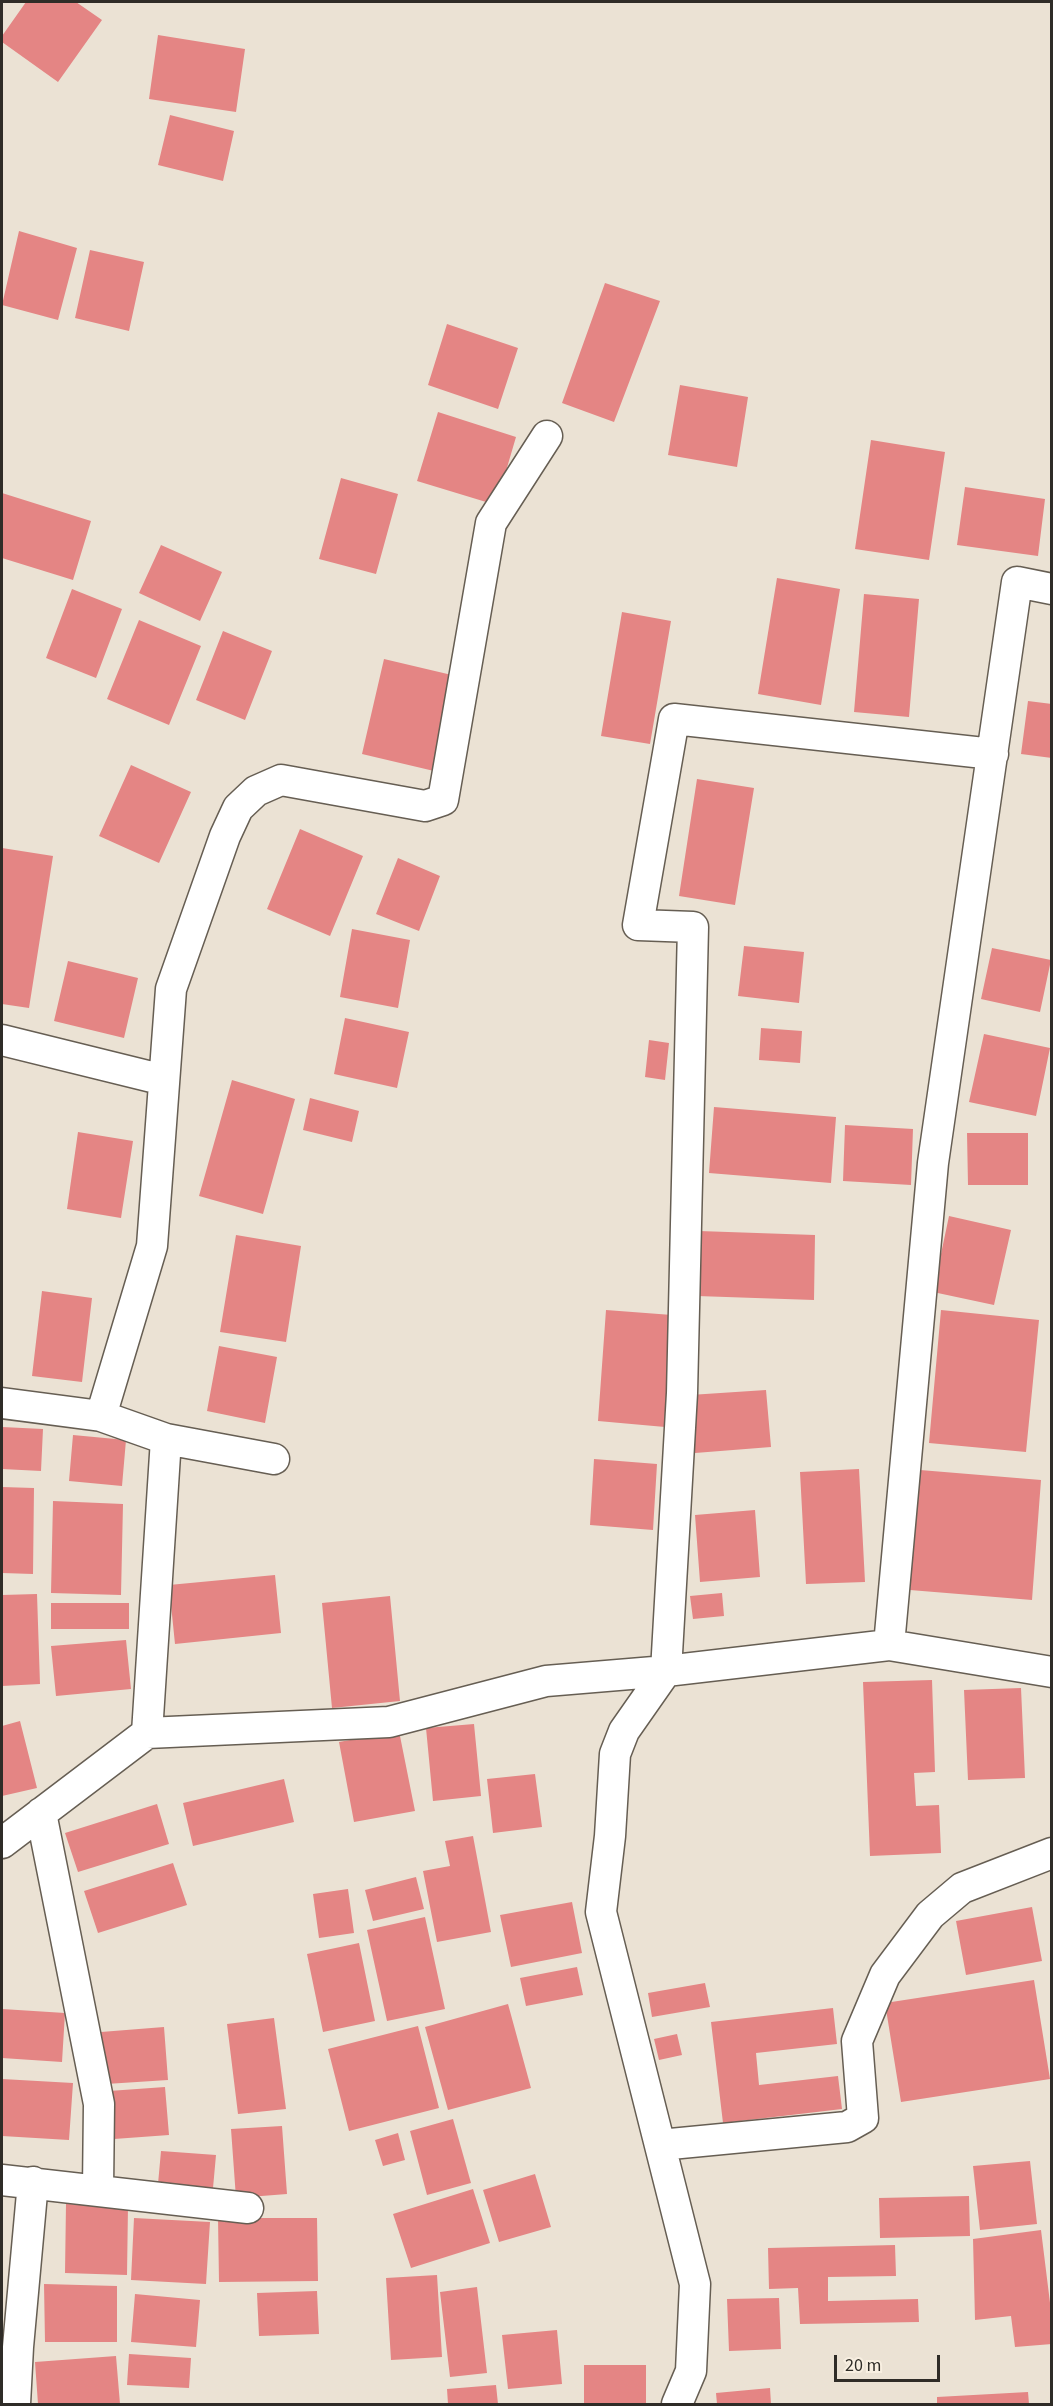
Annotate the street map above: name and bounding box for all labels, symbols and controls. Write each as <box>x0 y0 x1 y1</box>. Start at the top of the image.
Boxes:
scale bar <box>837 2343 944 2381</box>
text: 20 m <box>845 2353 881 2378</box>

